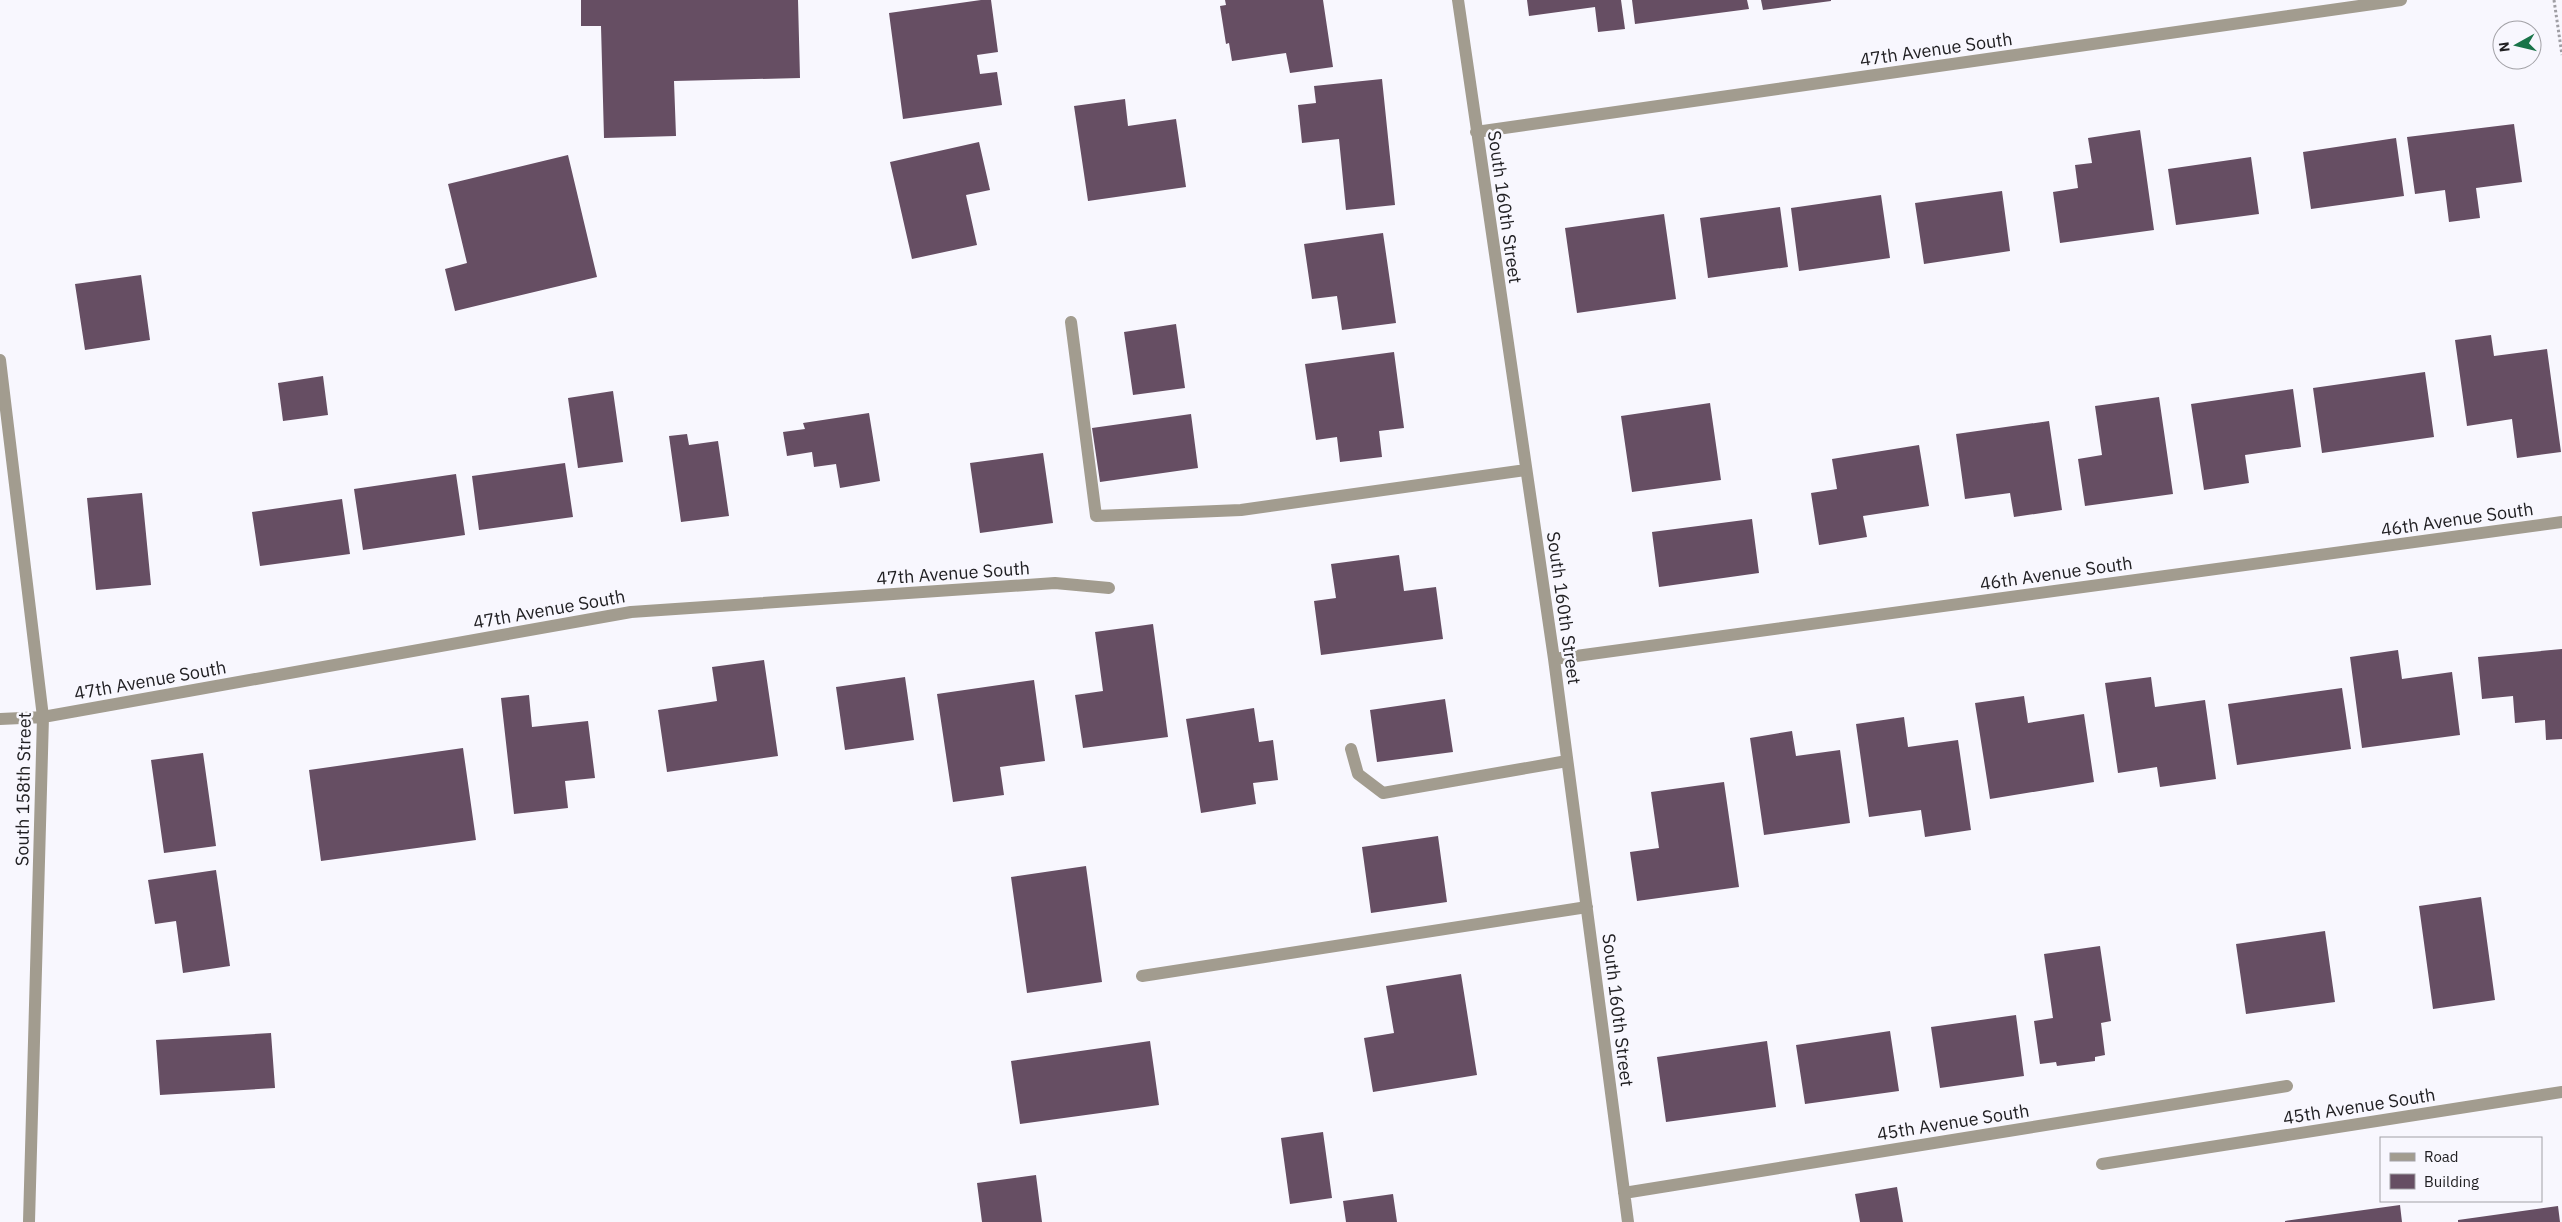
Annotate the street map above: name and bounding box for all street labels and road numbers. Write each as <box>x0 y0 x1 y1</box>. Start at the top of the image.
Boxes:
street label: 47th Avenue South <box>1858 27 2014 71</box>
street label: South 160th Street <box>1483 129 1527 285</box>
street label: 46th Avenue South <box>2379 497 2535 541</box>
street label: South 160th Street <box>1542 530 1586 686</box>
street label: 46th Avenue South <box>1978 551 2134 595</box>
street label: 47th Avenue South <box>875 556 1031 590</box>
street label: 47th Avenue South <box>471 584 627 634</box>
street label: 47th Avenue South <box>72 655 228 705</box>
street label: South 158th Street <box>10 712 36 866</box>
street label: South 160th Street <box>1597 932 1639 1088</box>
street label: 45th Avenue South <box>2281 1083 2437 1129</box>
street label: 45th Avenue South <box>1875 1099 2031 1145</box>

